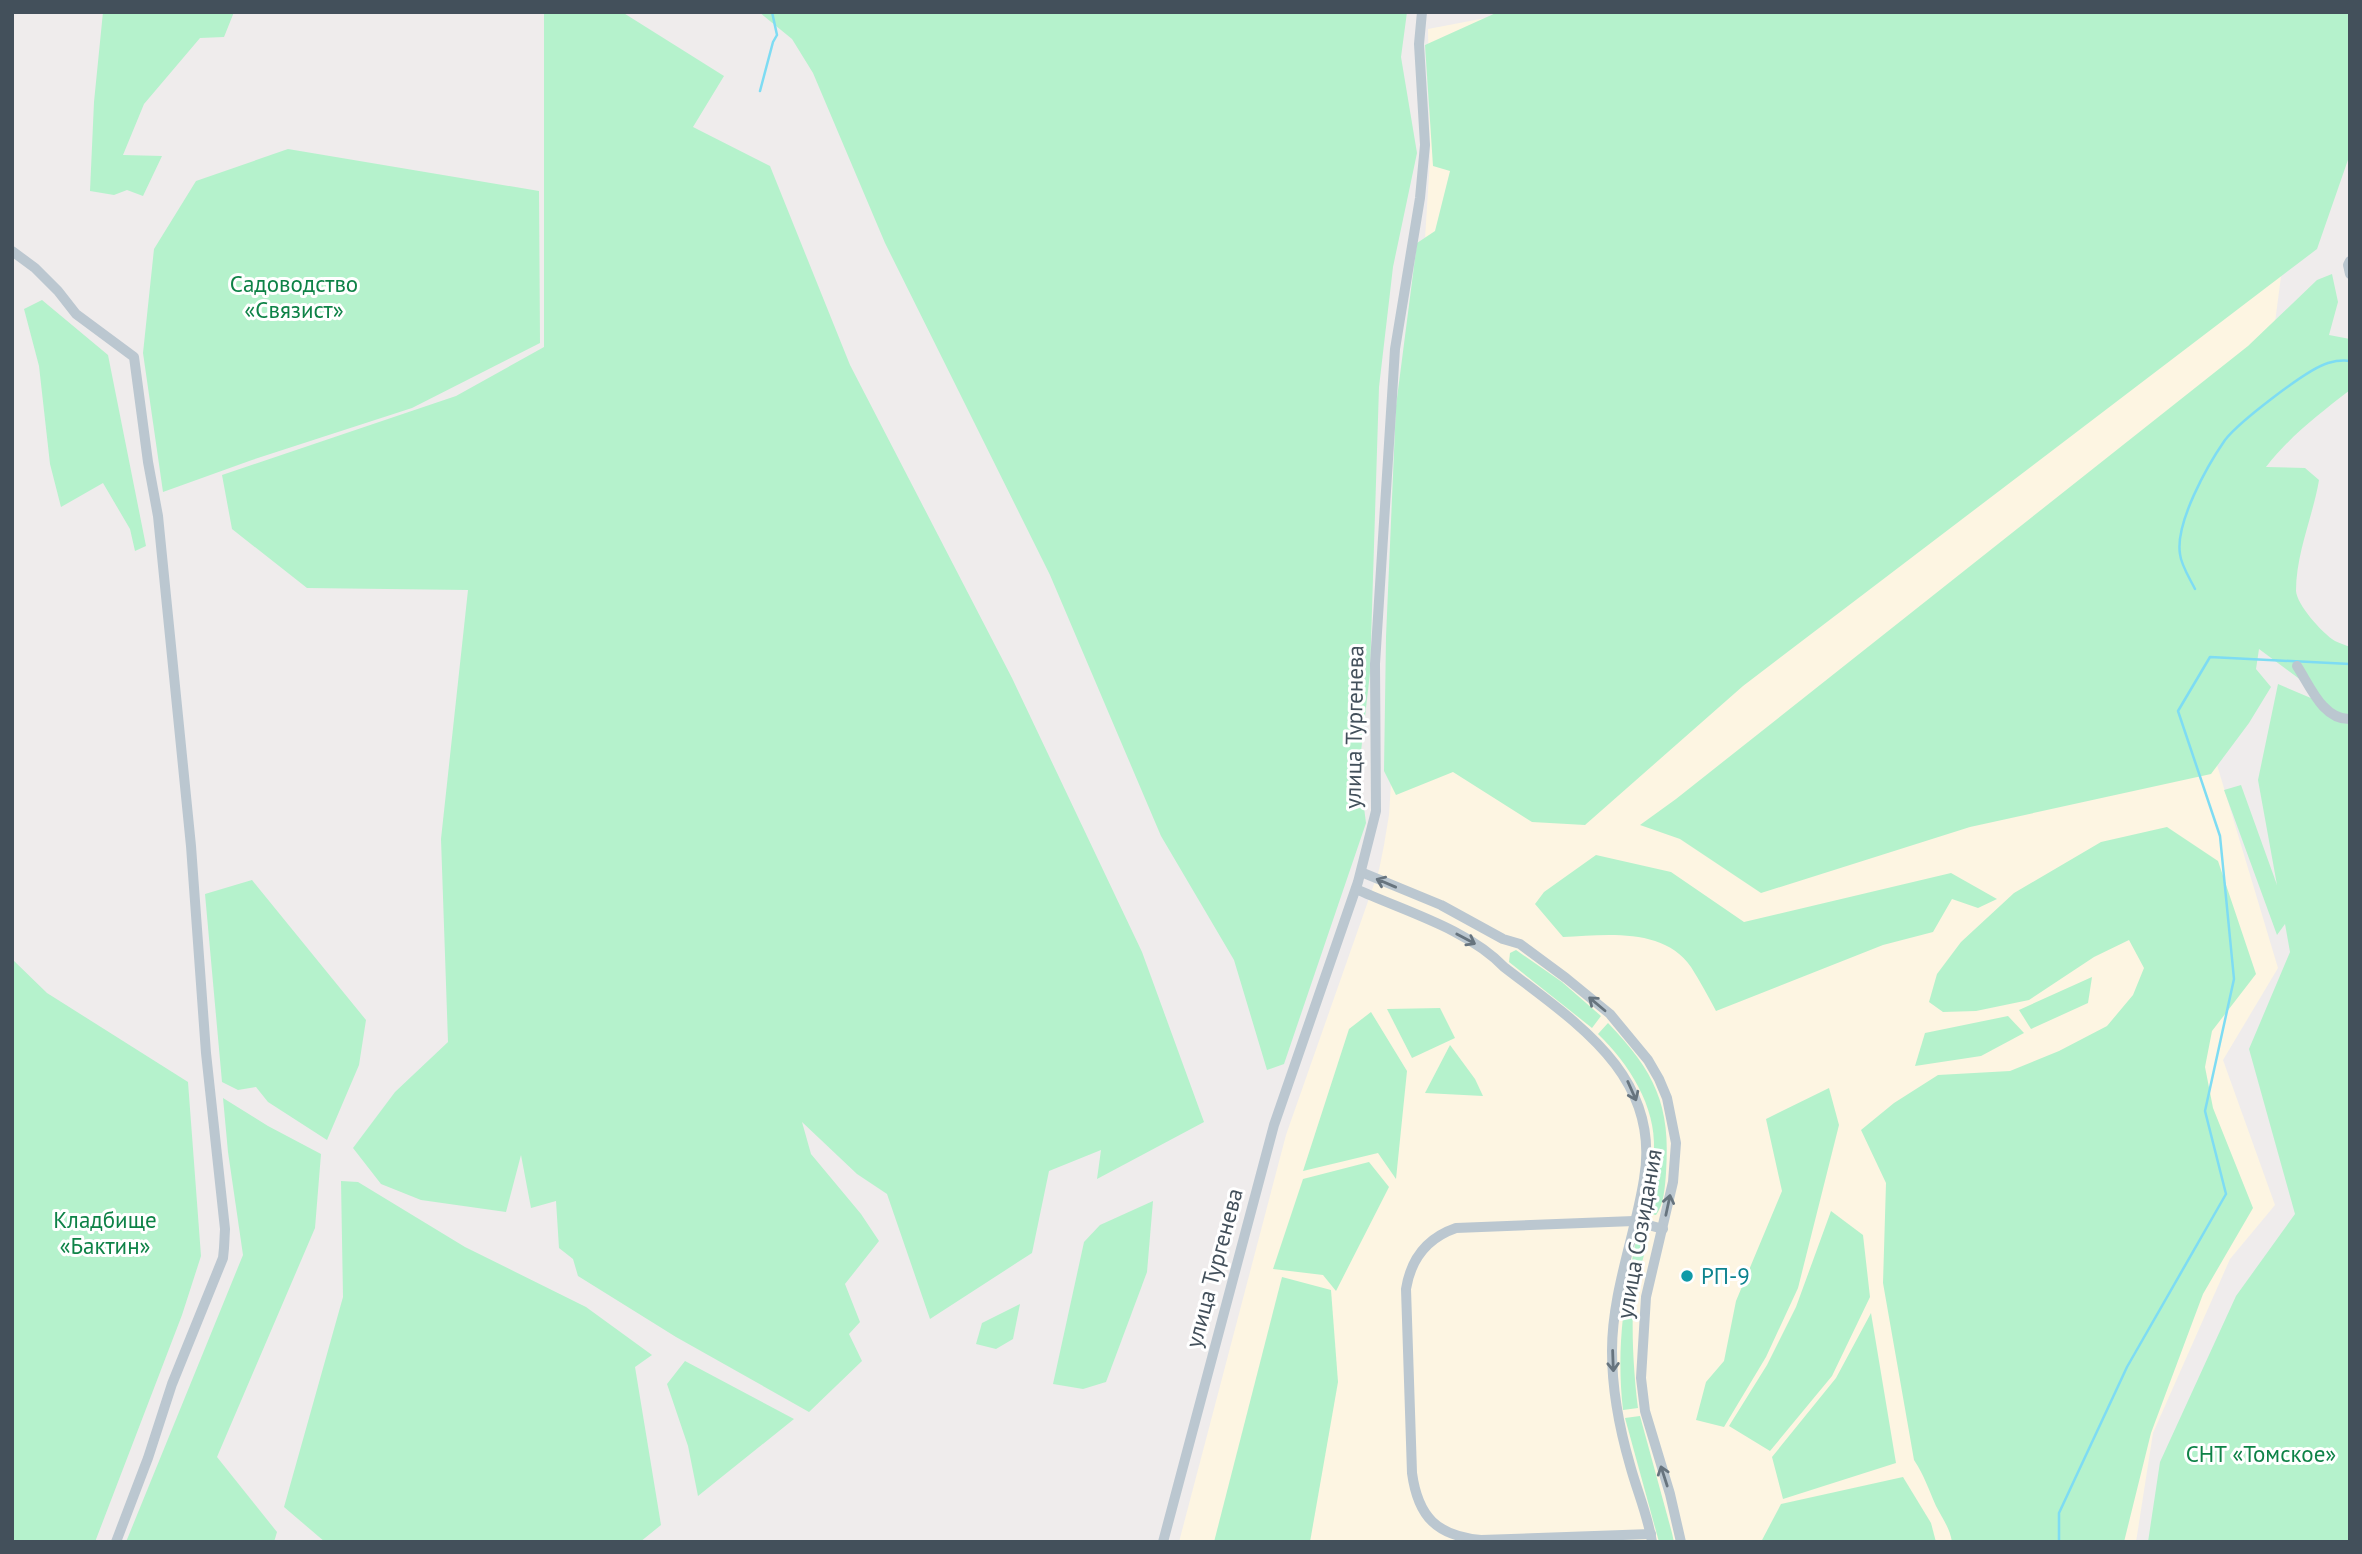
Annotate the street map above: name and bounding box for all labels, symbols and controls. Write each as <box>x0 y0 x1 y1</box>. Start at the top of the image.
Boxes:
park label: Садоводство «Связист» <box>230 269 358 324</box>
street label: улица Тургенева <box>1338 645 1369 809</box>
one-way arrow <box>1376 875 1397 888</box>
one-way arrow <box>1455 933 1476 946</box>
one-way arrow <box>1589 996 1607 1011</box>
one-way arrow <box>1626 1079 1639 1101</box>
street label: улица Созидания <box>1609 1147 1668 1321</box>
street label: улица Тургенева <box>1178 1185 1249 1351</box>
one-way arrow <box>1661 1194 1675 1217</box>
park label: Кладбище «Бактин» <box>53 1205 157 1260</box>
place label: РП-9 <box>1701 1261 1750 1290</box>
marker: РП-9 <box>1679 1268 1695 1284</box>
one-way arrow <box>1606 1350 1619 1373</box>
park label: СНТ «Томское» <box>2186 1439 2336 1468</box>
one-way arrow <box>1657 1465 1669 1487</box>

